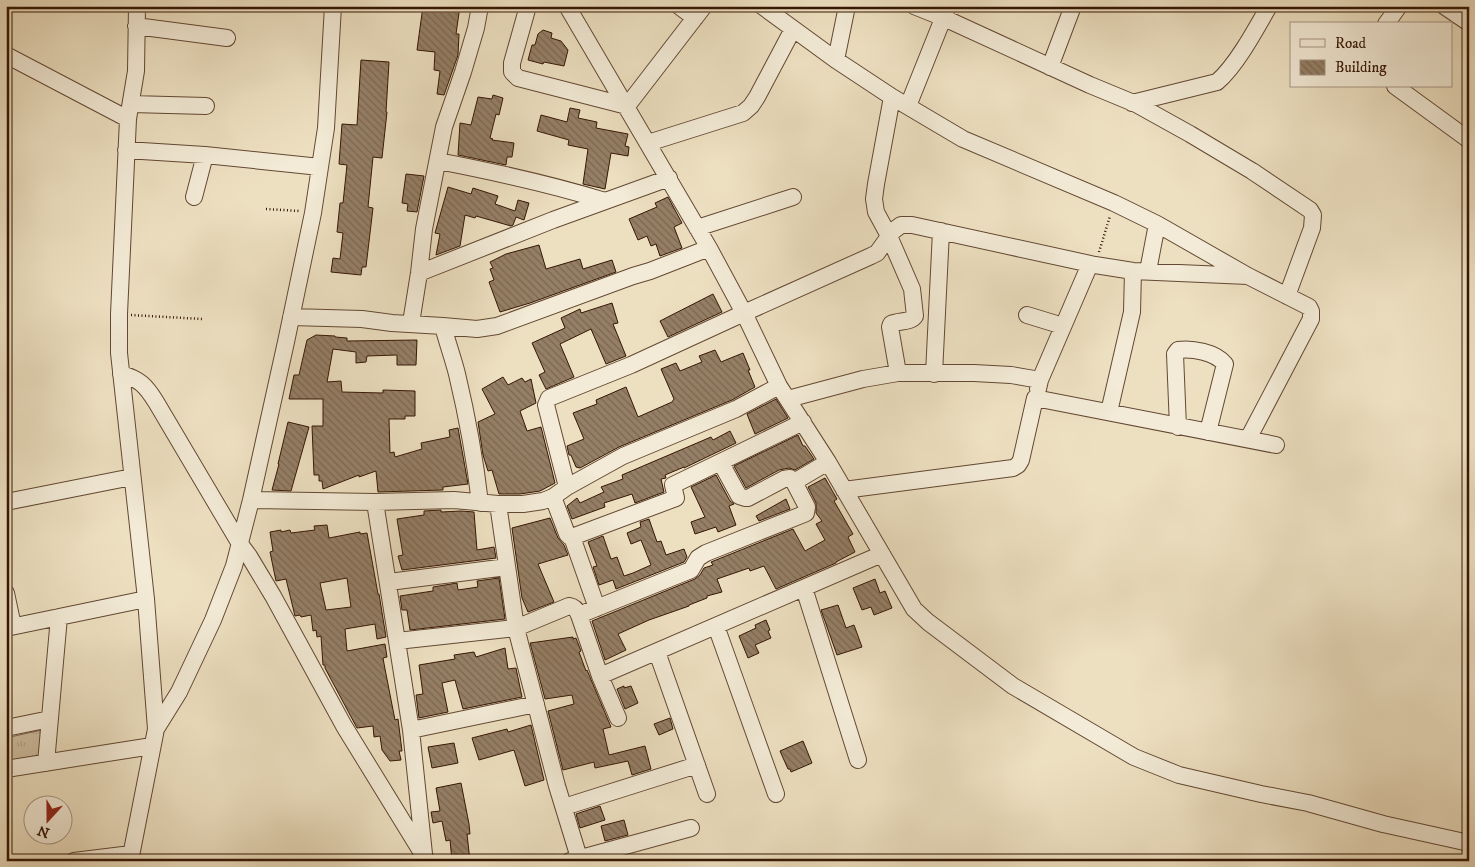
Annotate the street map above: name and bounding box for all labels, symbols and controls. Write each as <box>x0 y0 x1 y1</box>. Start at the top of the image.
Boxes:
legend <box>1290 22 1452 88</box>
text: Road <box>1335 34 1367 53</box>
text: Building <box>1335 58 1387 77</box>
north arrow <box>22 794 72 844</box>
text: N <box>35 821 52 842</box>

